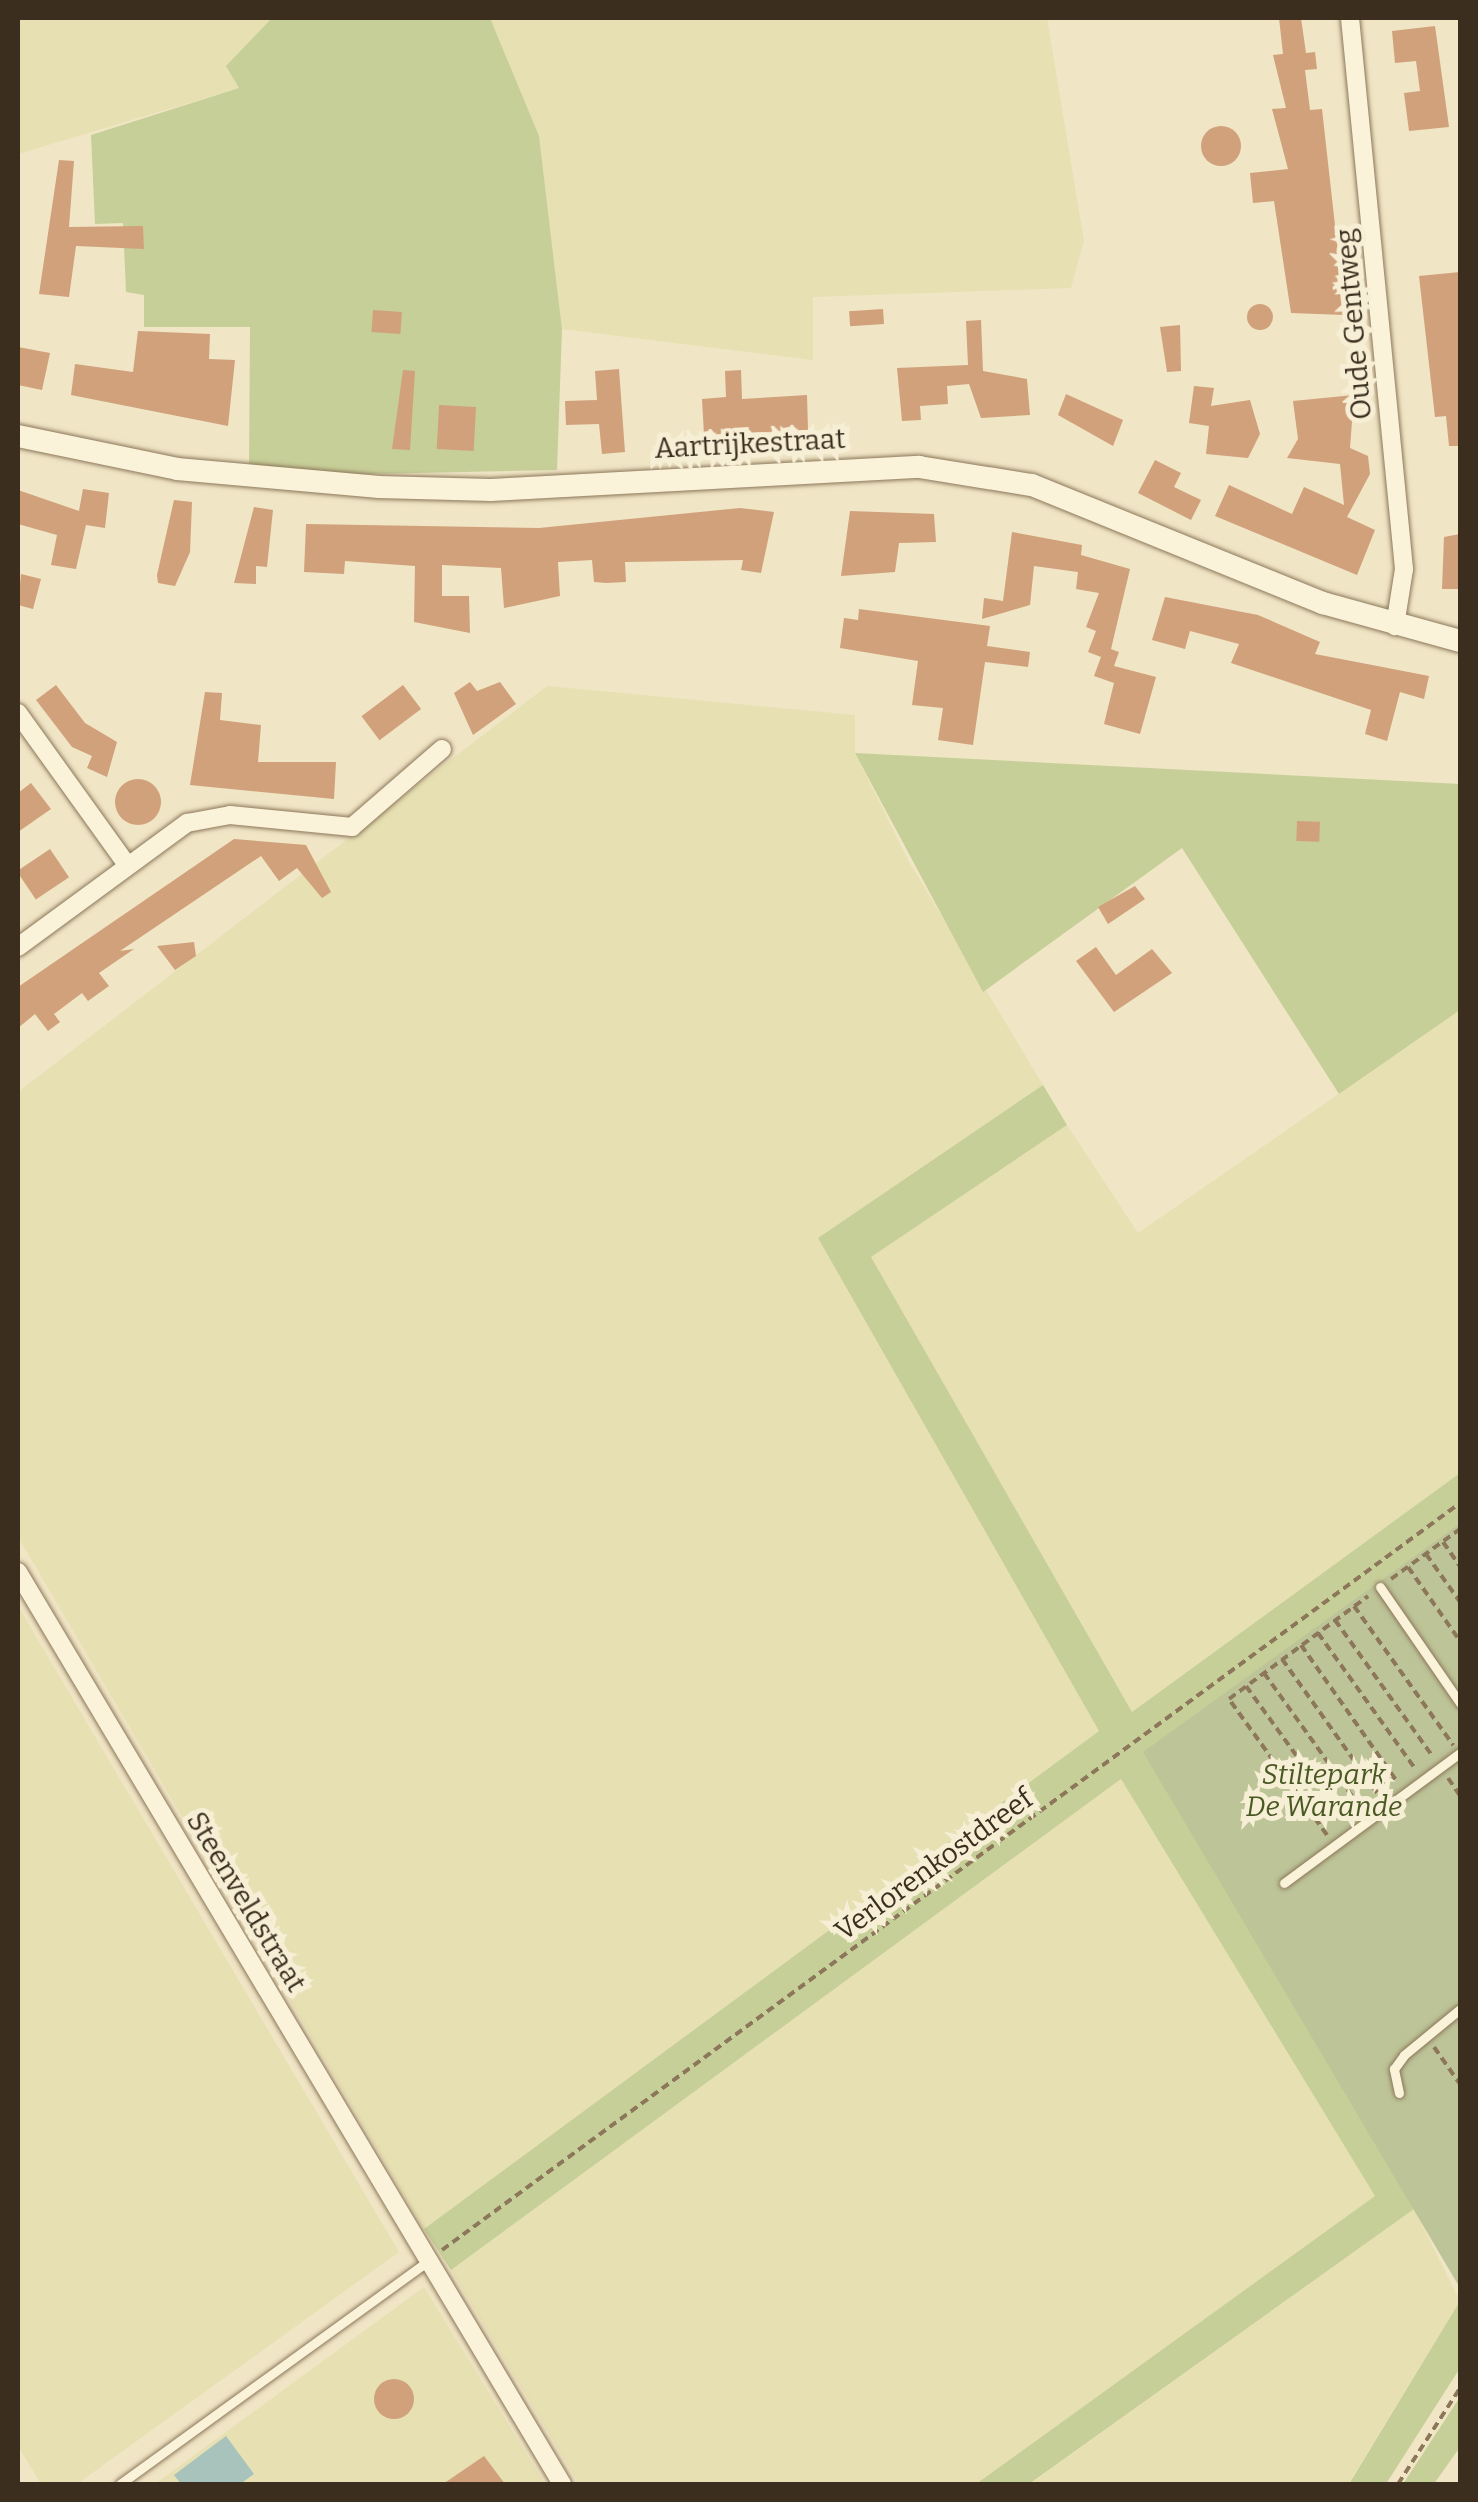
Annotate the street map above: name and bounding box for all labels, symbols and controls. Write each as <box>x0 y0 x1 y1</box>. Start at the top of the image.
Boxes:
street label: Oude Gentweg <box>1329 227 1379 421</box>
street label: Aartrijkestraat <box>654 422 846 466</box>
park label: Stiltepark De Warande <box>1246 1758 1402 1824</box>
street label: Verlorenkostdreef <box>829 1782 1039 1948</box>
street label: Steenveldstraat <box>179 1806 313 1998</box>

